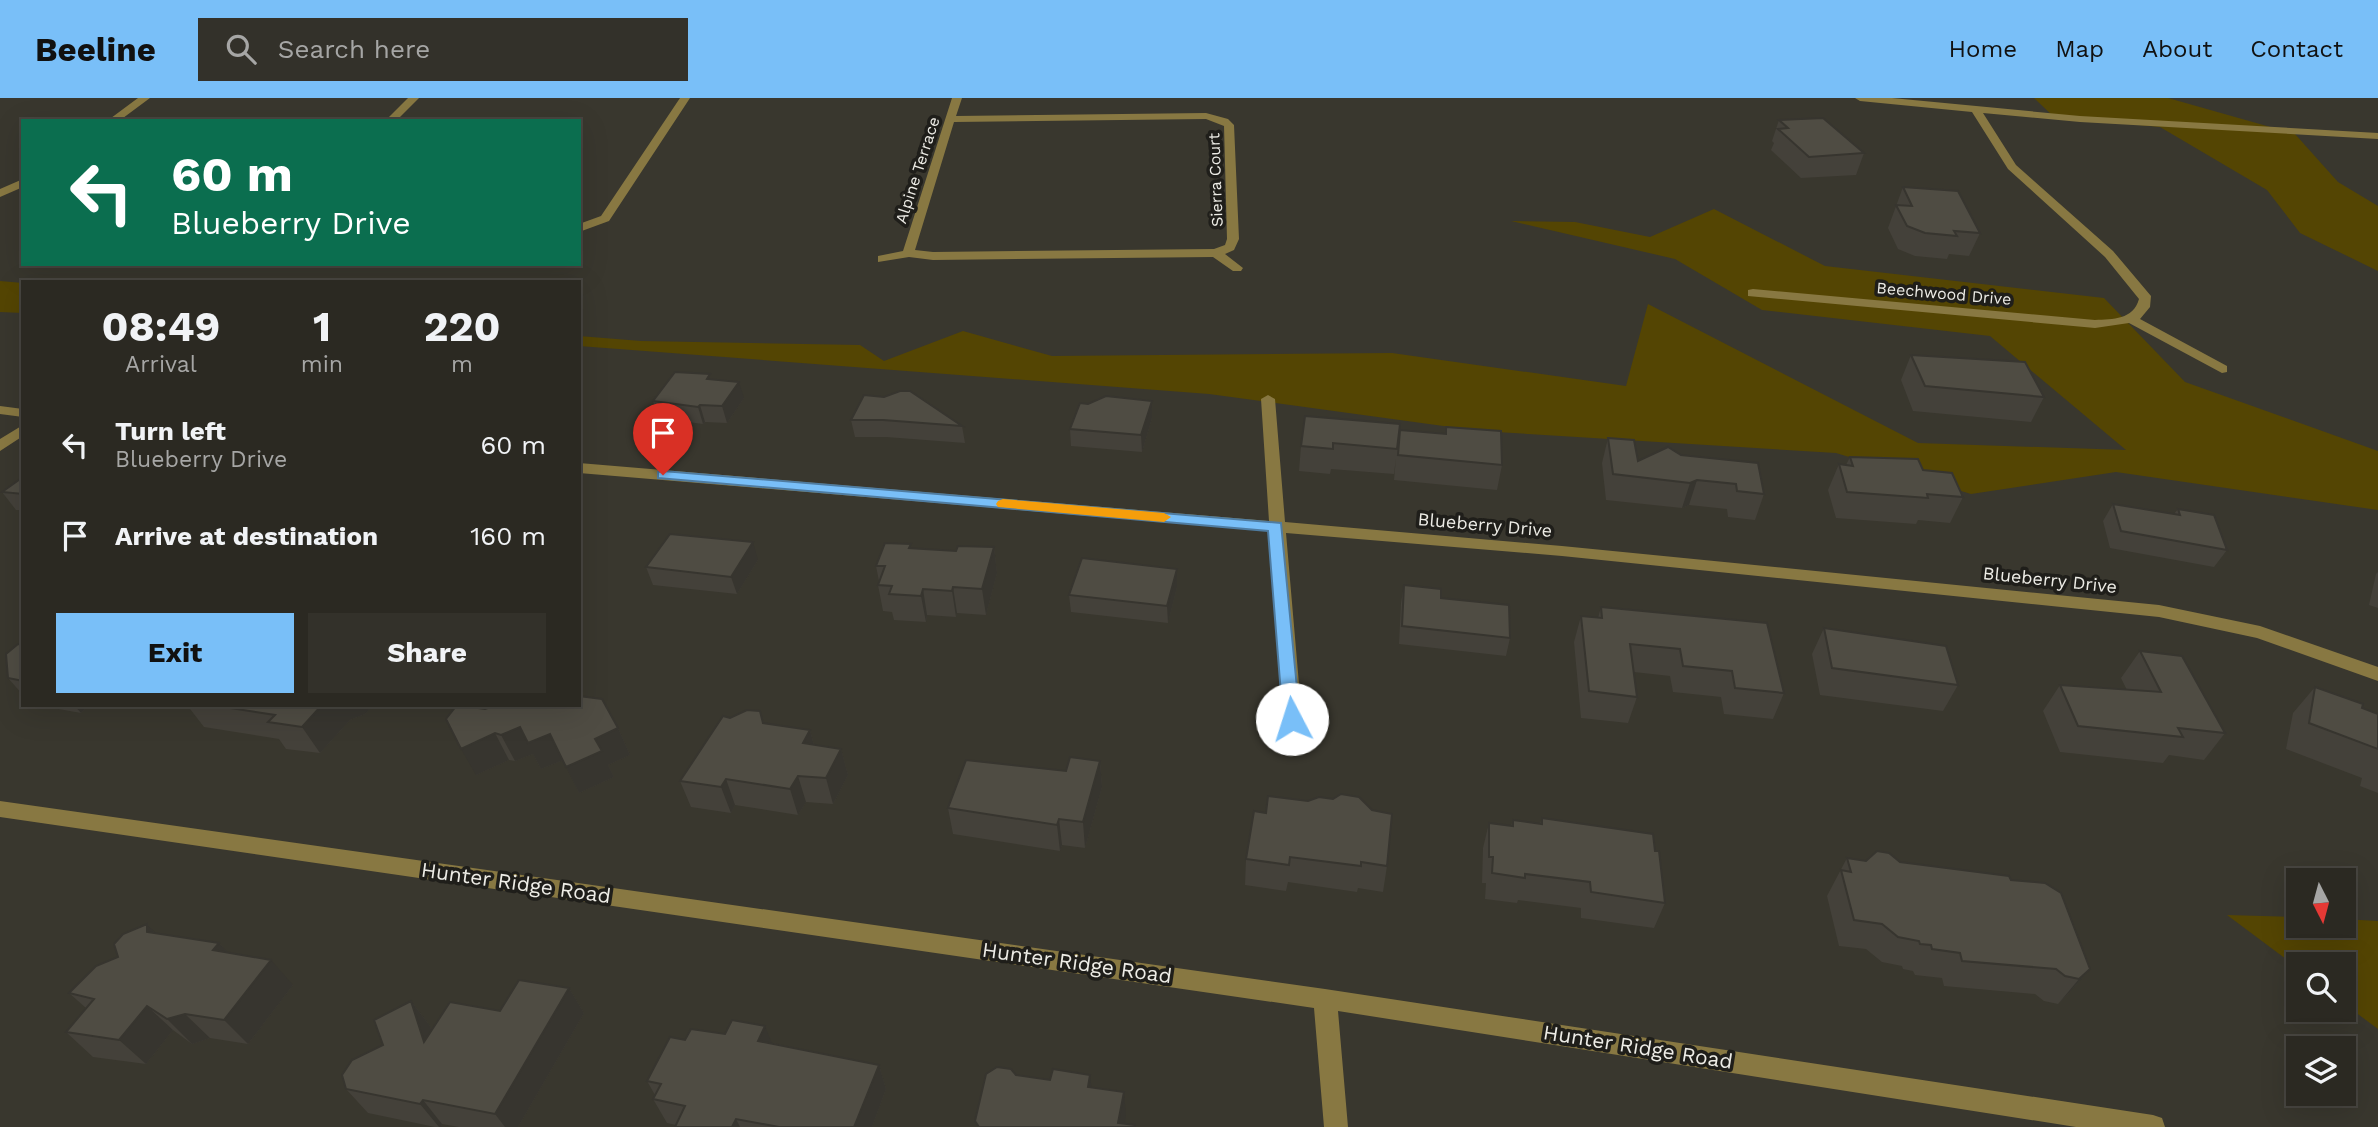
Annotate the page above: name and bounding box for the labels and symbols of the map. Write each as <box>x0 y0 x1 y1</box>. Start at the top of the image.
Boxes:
street label: Alpine Terrace <box>891 114 944 226</box>
street label: Sierra Court <box>1204 132 1227 227</box>
street label: Beechwood Drive <box>1876 278 2012 309</box>
pin <box>633 403 693 475</box>
street label: Blueberry Drive <box>1417 508 1553 541</box>
street label: Blueberry Drive <box>1982 562 2118 597</box>
position arrow <box>1255 682 1329 756</box>
street label: Hunter Ridge Road <box>419 857 613 908</box>
north arrow <box>2286 868 2356 938</box>
street label: Hunter Ridge Road <box>980 937 1174 988</box>
street label: Hunter Ridge Road <box>1542 1019 1735 1074</box>

